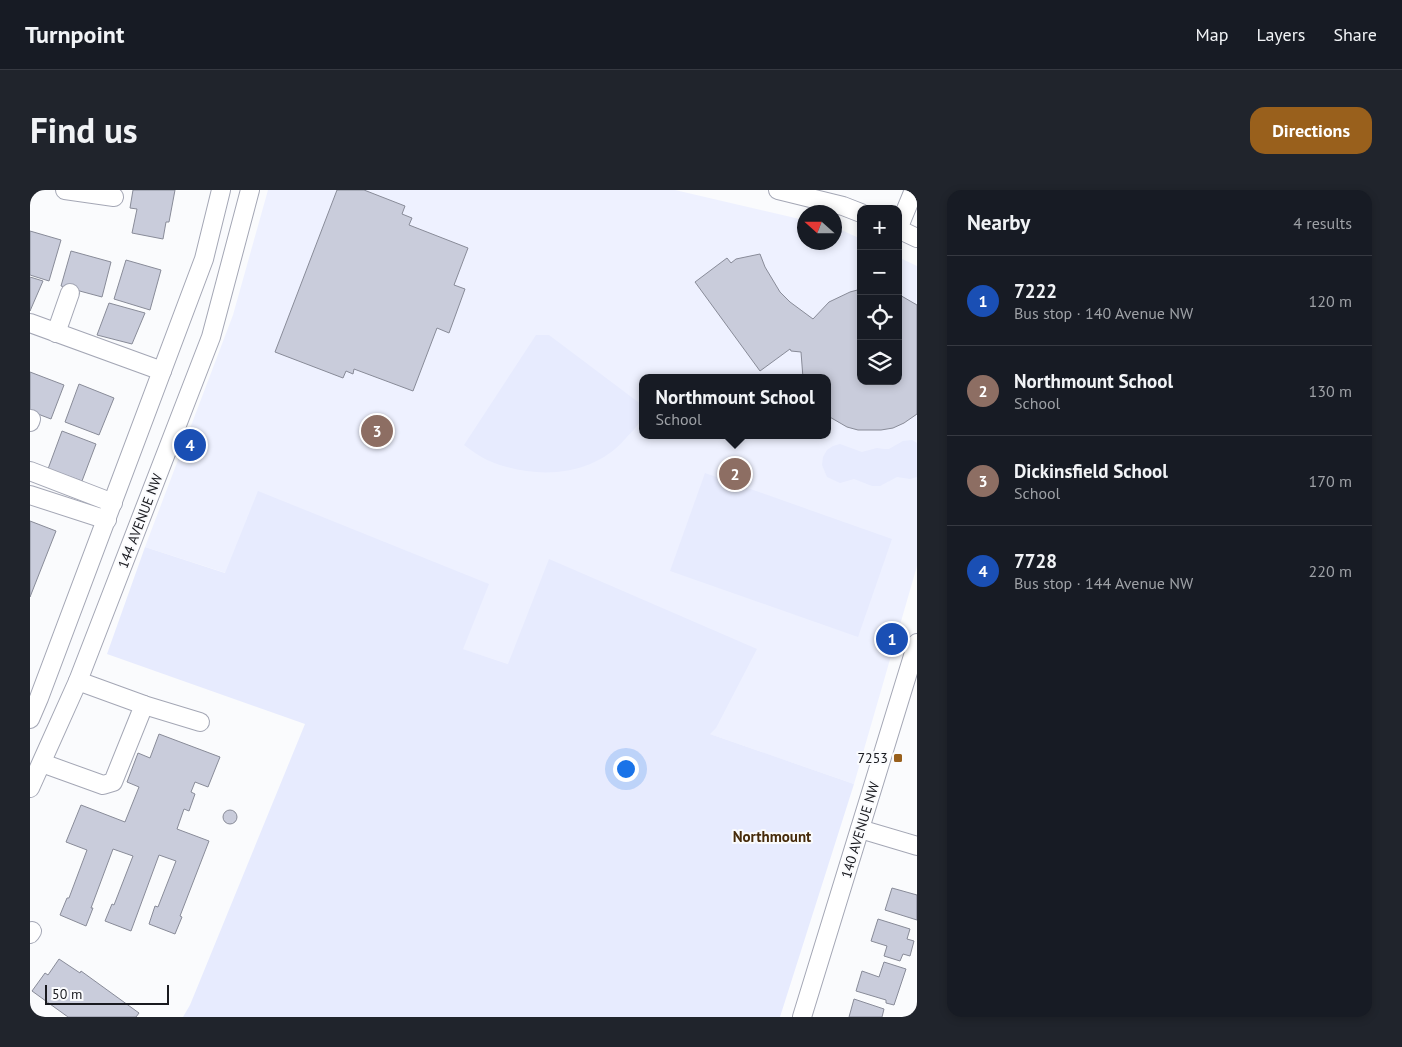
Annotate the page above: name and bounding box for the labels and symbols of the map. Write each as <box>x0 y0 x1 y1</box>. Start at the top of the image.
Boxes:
north arrow <box>797 205 842 250</box>
pin: 3 <box>361 412 393 450</box>
pin: 4 <box>174 426 206 464</box>
pin: 2 <box>719 455 751 493</box>
street label: 144 AVENUE NW <box>114 471 166 571</box>
pin: 1 <box>876 620 908 658</box>
place label: 7253 <box>857 749 888 767</box>
marker: 7253 <box>892 752 904 764</box>
your location <box>613 756 639 782</box>
street label: 140 AVENUE NW <box>837 779 883 880</box>
district label: Northmount <box>733 827 812 846</box>
scale bar <box>45 982 169 1005</box>

